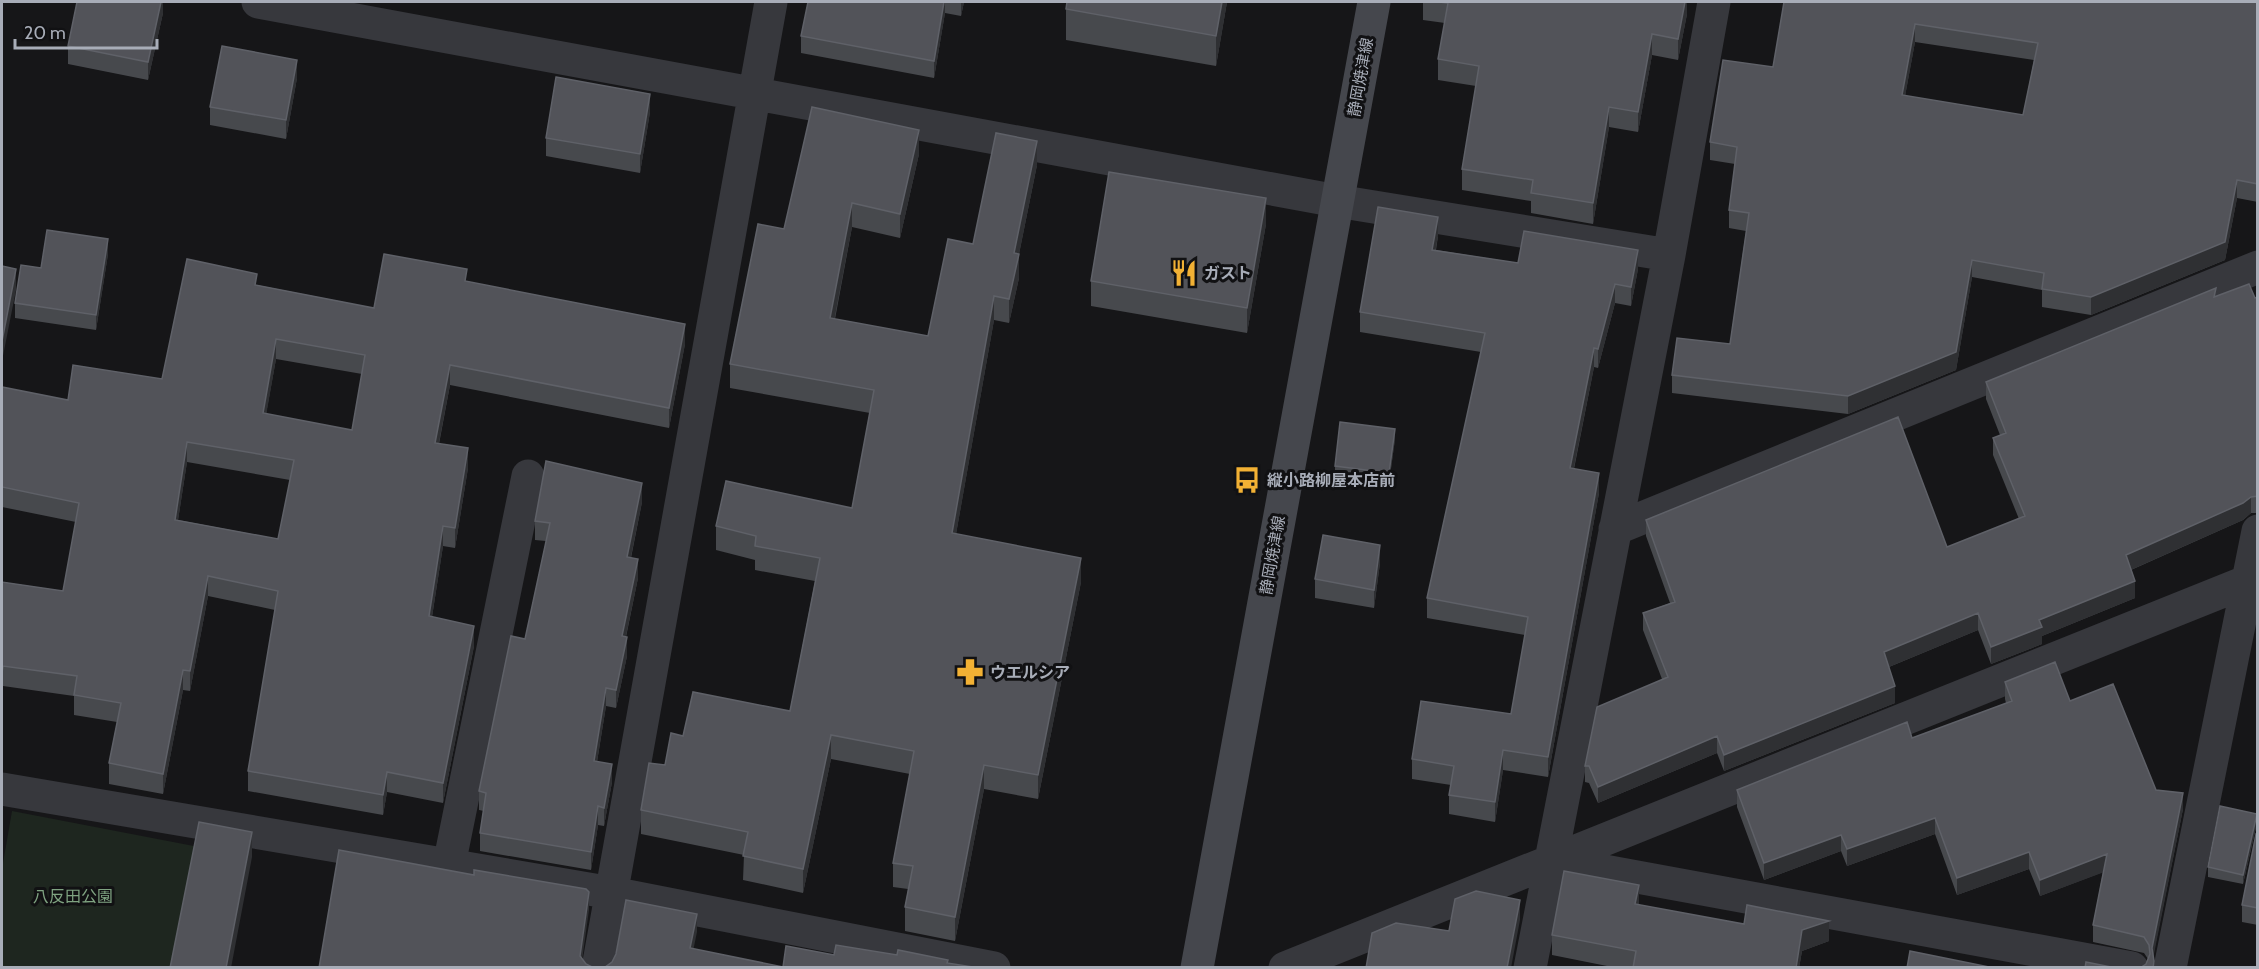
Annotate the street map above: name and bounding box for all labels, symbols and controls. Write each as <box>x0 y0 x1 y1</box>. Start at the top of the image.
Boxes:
scale bar <box>15 12 158 50</box>
text: 20 m <box>24 22 66 44</box>
street label: 静岡焼津線 <box>1344 36 1377 118</box>
restaurant icon: ガスト <box>1169 258 1199 288</box>
place label: ガスト <box>1204 264 1252 283</box>
bus stop icon: 縦小路柳屋本店前 <box>1232 465 1262 495</box>
place label: 縦小路柳屋本店前 <box>1267 471 1395 490</box>
street label: 静岡焼津線 <box>1256 514 1289 596</box>
pharmacy icon: ウエルシア <box>955 657 985 687</box>
place label: ウエルシア <box>990 663 1070 682</box>
park label: 八反田公園 <box>33 887 113 906</box>

